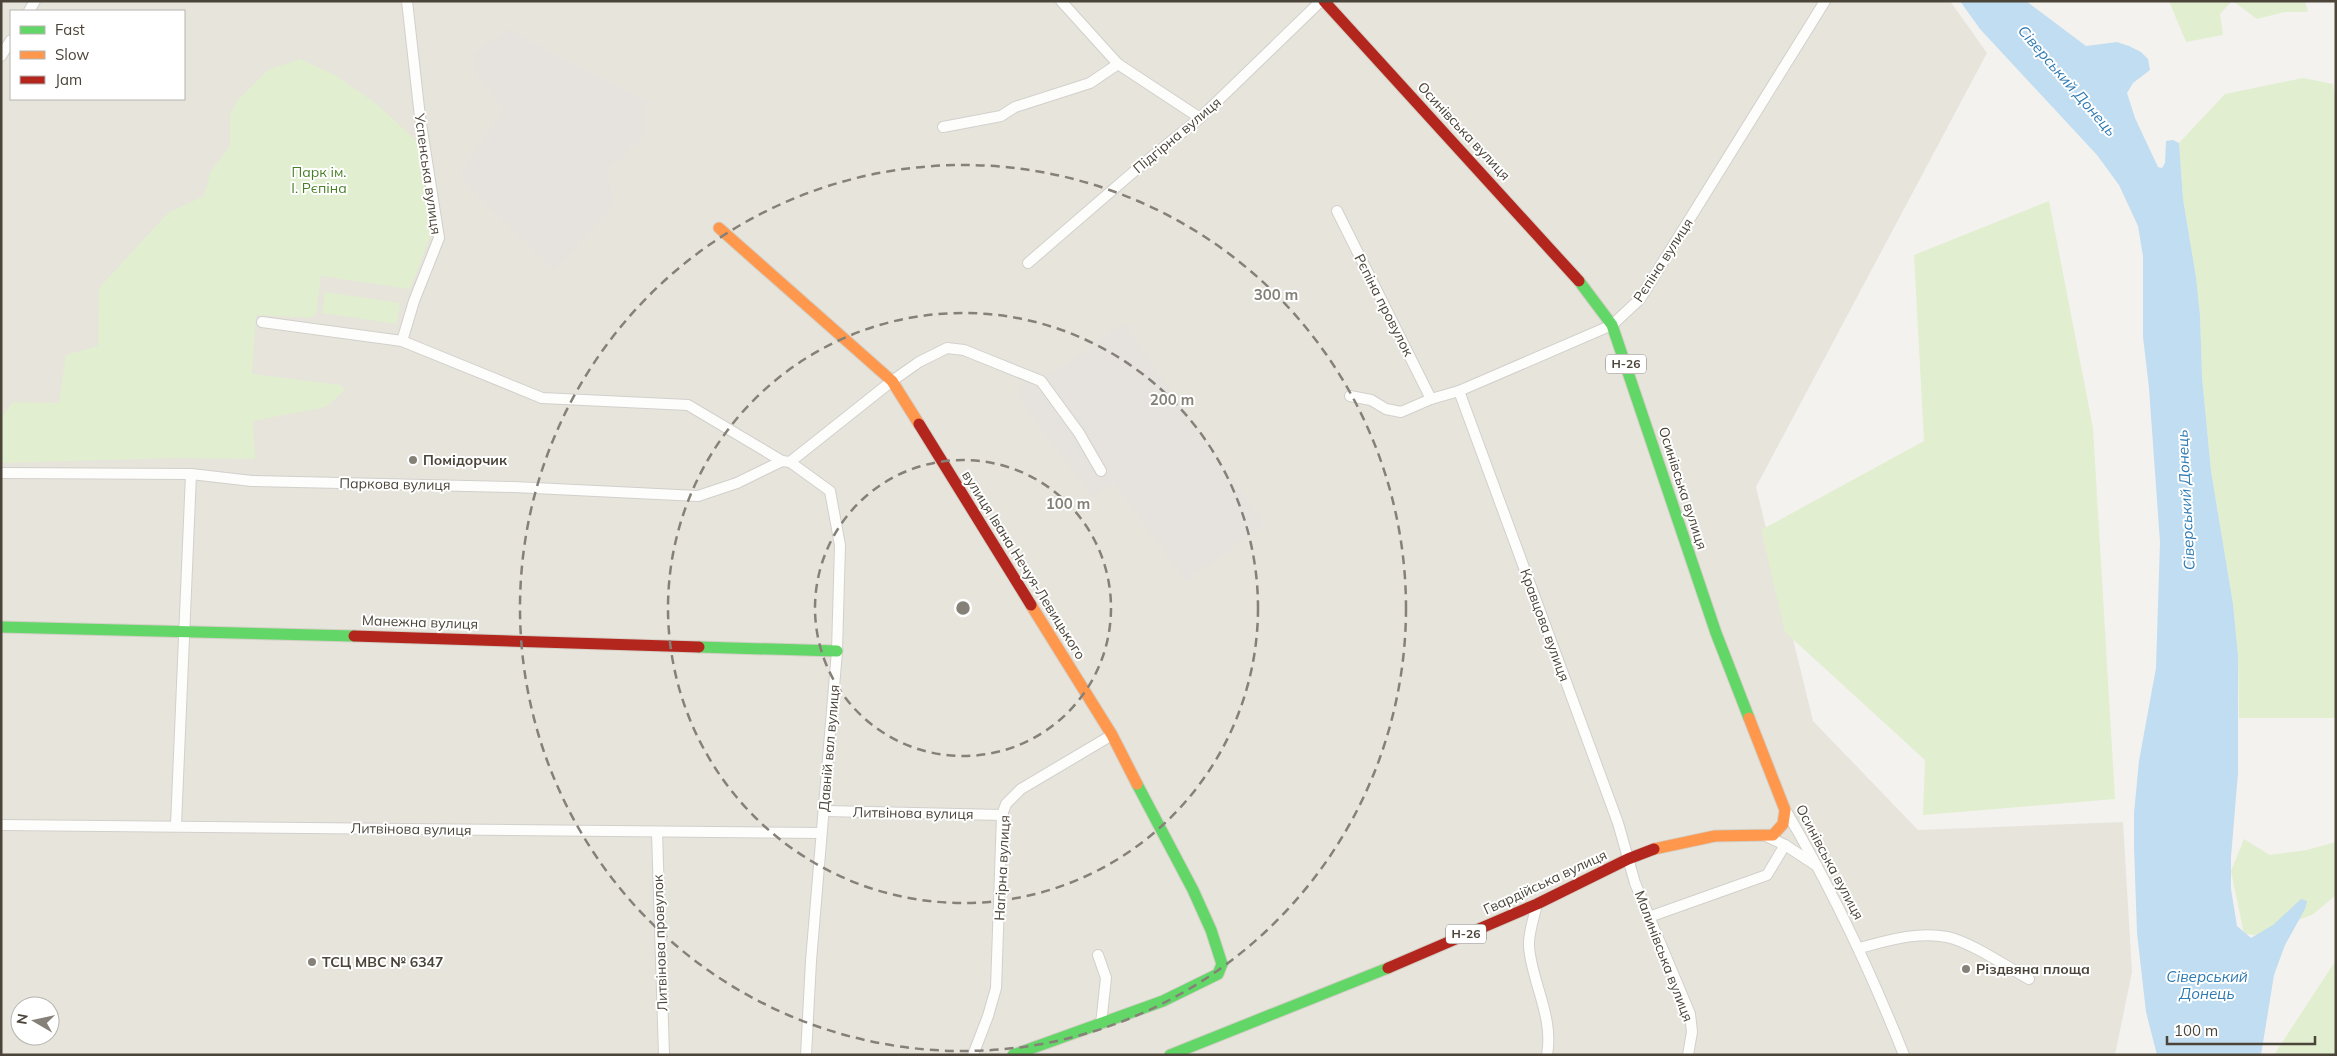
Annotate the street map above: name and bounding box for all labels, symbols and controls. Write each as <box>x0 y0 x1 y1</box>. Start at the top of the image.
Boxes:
legend <box>10 10 185 100</box>
text: Fast <box>55 20 85 39</box>
water label: Сіверський Донець <box>2014 21 2121 140</box>
text: Slow <box>55 45 89 64</box>
text: Jam <box>55 70 82 89</box>
street label: Осинівська вулиця <box>1414 78 1514 184</box>
street label: Підгірна вулиця <box>1129 93 1225 177</box>
street label: Успенська вулиця <box>410 111 445 236</box>
park label: Парк ім. І. Рєпіна <box>291 163 347 197</box>
street label: Рєпіна вулиця <box>1629 215 1697 305</box>
street label: Рєпіна провулок <box>1350 251 1418 360</box>
text: 300 m <box>1254 285 1298 304</box>
road number: Н-26 <box>1606 354 1646 374</box>
text: 200 m <box>1150 390 1194 409</box>
street label: Осинівська вулиця <box>1655 424 1711 552</box>
water label: Сіверський Донець <box>2172 429 2199 571</box>
place label: Помідорчик <box>423 451 508 469</box>
marker: Помідорчик <box>407 454 419 466</box>
street label: вулиця Івана Нечуя-Левицького <box>958 467 1090 663</box>
street label: Паркова вулиця <box>339 474 451 494</box>
text: 100 m <box>1046 494 1090 513</box>
street label: Кравцова вулиця <box>1516 566 1574 684</box>
centre of rings <box>954 599 972 617</box>
street label: Манежна вулиця <box>362 611 478 633</box>
street label: Давній вал вулиця <box>814 684 844 812</box>
street label: Осинівська вулиця <box>1792 801 1868 923</box>
street label: Литвінова вулиця <box>852 803 974 823</box>
street label: Нагірна вулиця <box>990 815 1014 921</box>
street label: Литвінова вулиця <box>350 819 472 839</box>
street label: Гвардійська вулиця <box>1480 846 1610 918</box>
street label: Литвінова провулок <box>649 874 671 1012</box>
street label: Малинівська вулиця <box>1631 888 1697 1024</box>
road number: Н-26 <box>1446 924 1486 944</box>
place label: ТСЦ МВС № 6347 <box>322 953 443 971</box>
marker: ТСЦ МВС № 6347 <box>306 956 318 968</box>
place label: Різдвяна площа <box>1976 960 2090 978</box>
marker: Різдвяна площа <box>1960 963 1972 975</box>
water label: Сіверський Донець <box>2166 967 2248 1003</box>
north arrow <box>10 996 60 1046</box>
text: N <box>12 1012 32 1026</box>
scale bar <box>2167 1014 2314 1046</box>
text: 100 m <box>2174 1021 2218 1040</box>

